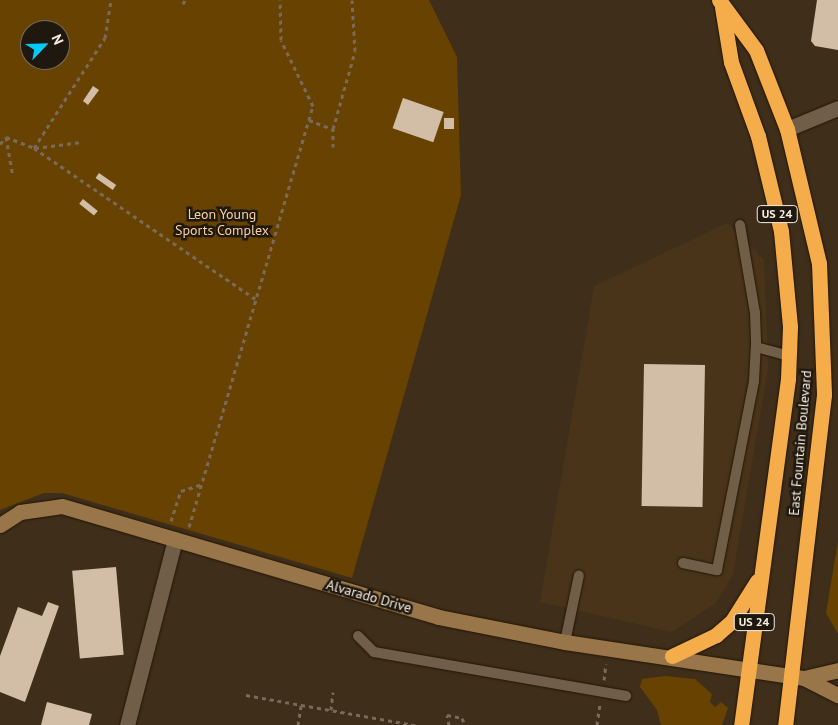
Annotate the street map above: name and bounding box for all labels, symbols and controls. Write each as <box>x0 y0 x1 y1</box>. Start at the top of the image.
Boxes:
north arrow <box>20 20 70 70</box>
text: N <box>48 31 68 47</box>
road number: US 24 <box>756 204 798 223</box>
park label: Leon Young Sports Complex <box>175 206 269 238</box>
street label: East Fountain Boulevard <box>785 370 815 516</box>
street label: Alvarado Drive <box>324 576 414 616</box>
road number: US 24 <box>733 612 775 632</box>

